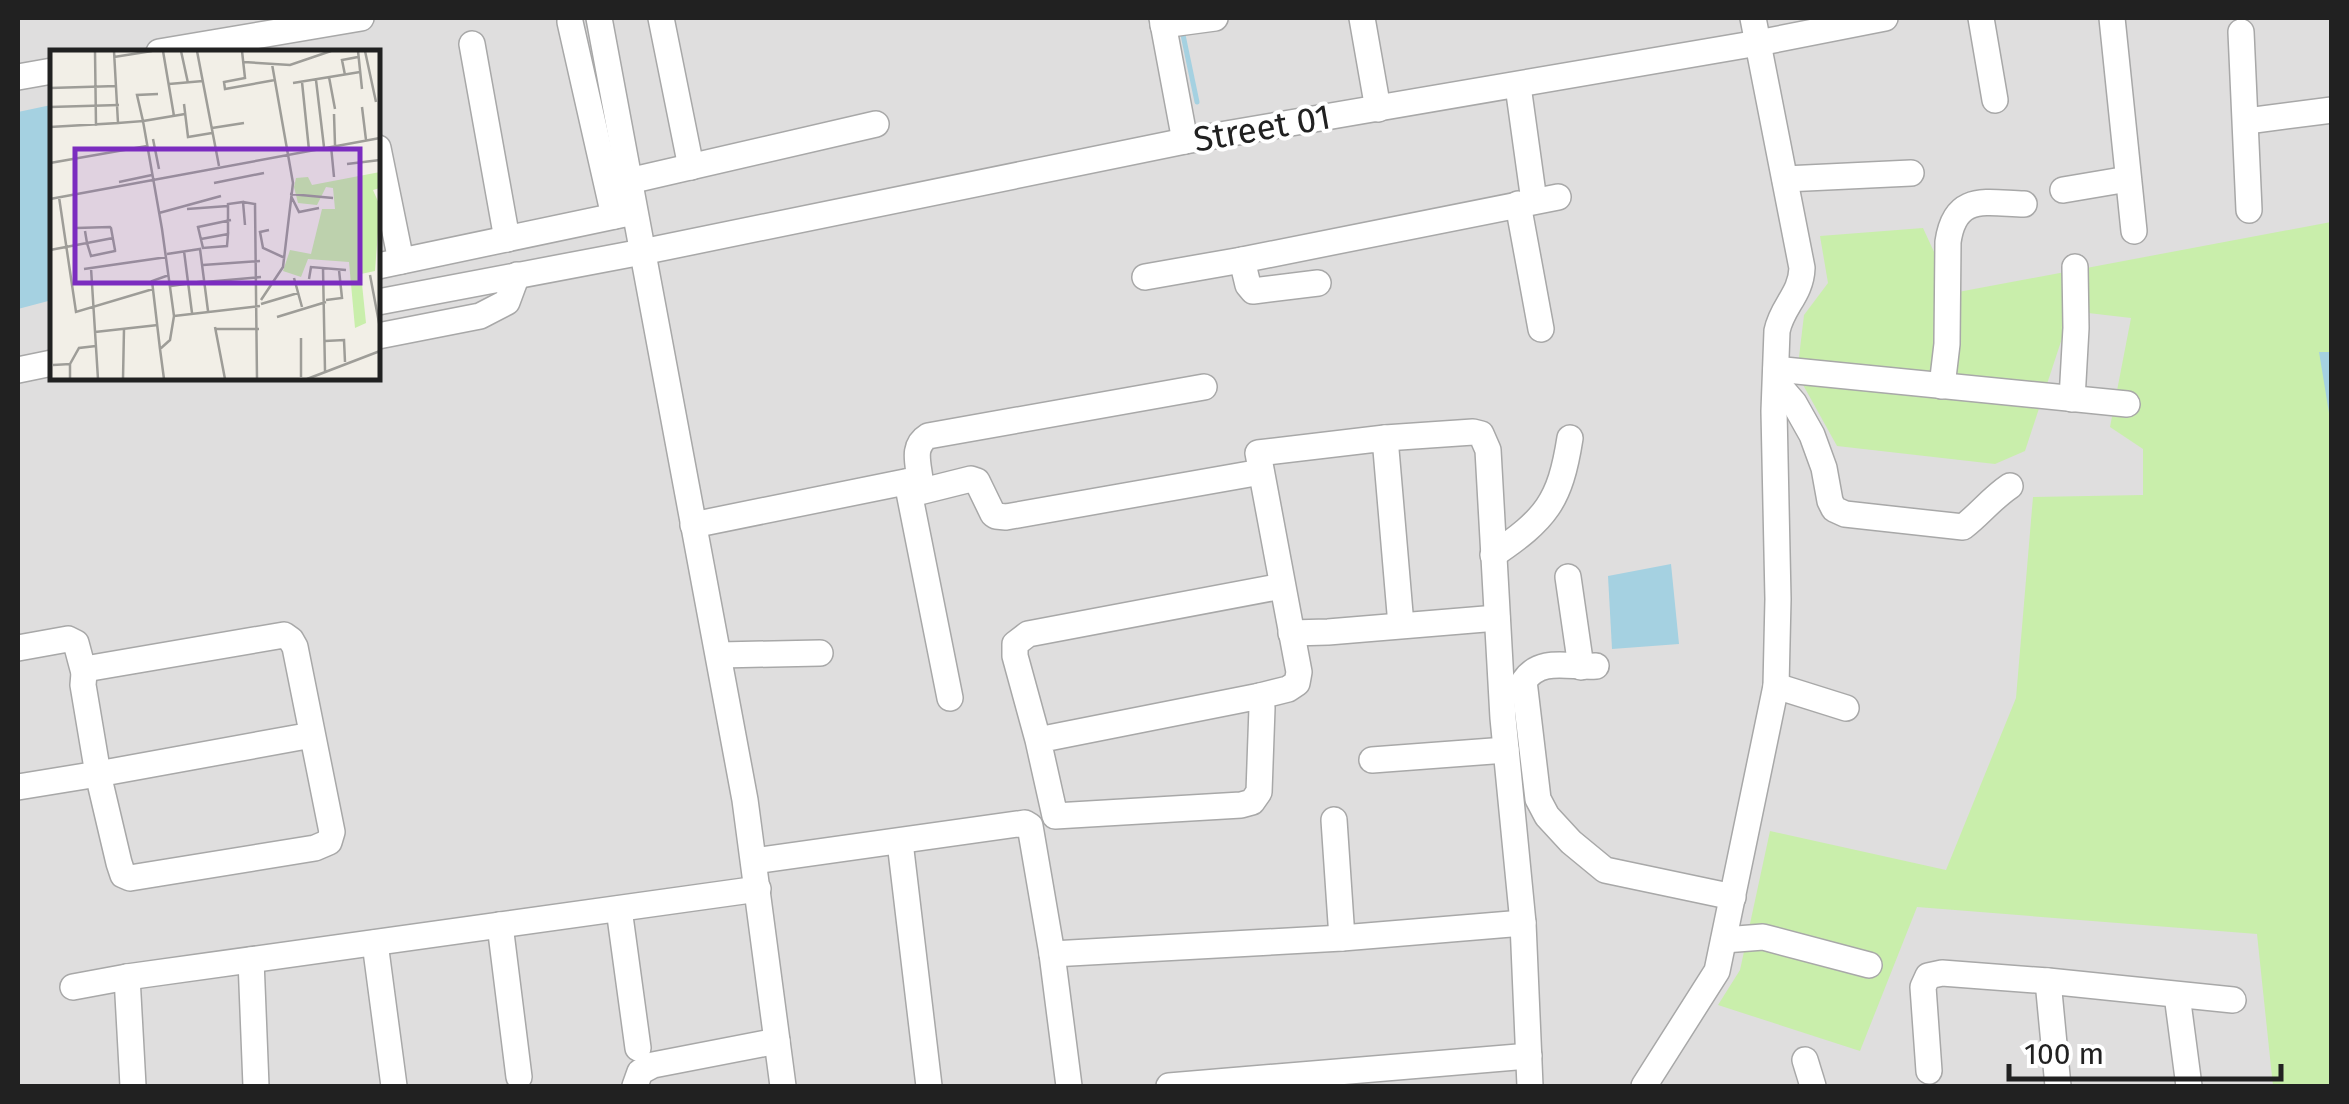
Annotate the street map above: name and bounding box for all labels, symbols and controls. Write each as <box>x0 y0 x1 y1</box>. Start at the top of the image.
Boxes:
inset map <box>50 50 380 380</box>
street label: Street 01 <box>1190 95 1334 161</box>
scale bar <box>2009 1019 2282 1081</box>
text: 100 m <box>2024 1036 2104 1072</box>

